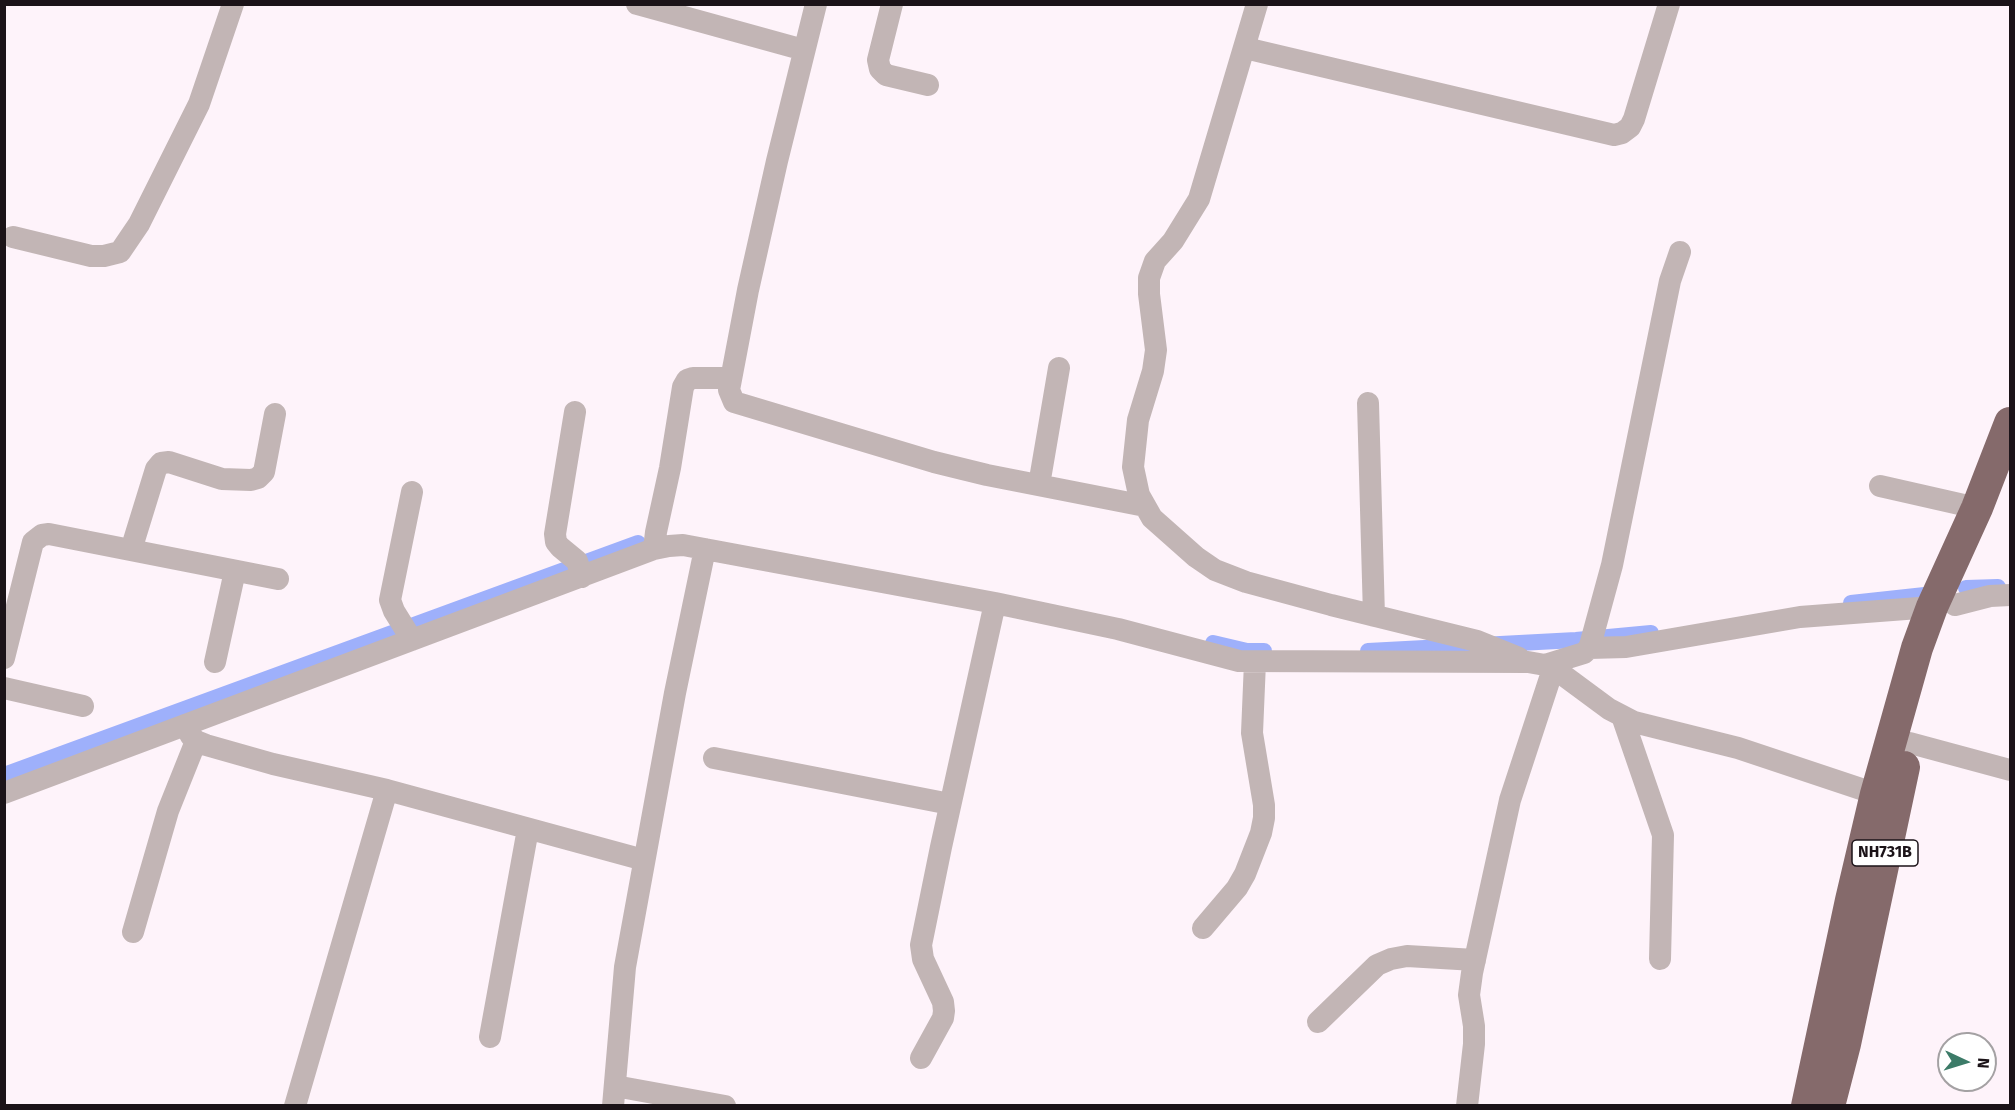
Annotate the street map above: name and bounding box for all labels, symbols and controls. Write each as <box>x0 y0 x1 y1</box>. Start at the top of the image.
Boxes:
road number: NH731B <box>1852 840 1918 866</box>
north arrow <box>1937 1032 1997 1092</box>
text: N <box>1974 1057 1993 1069</box>

